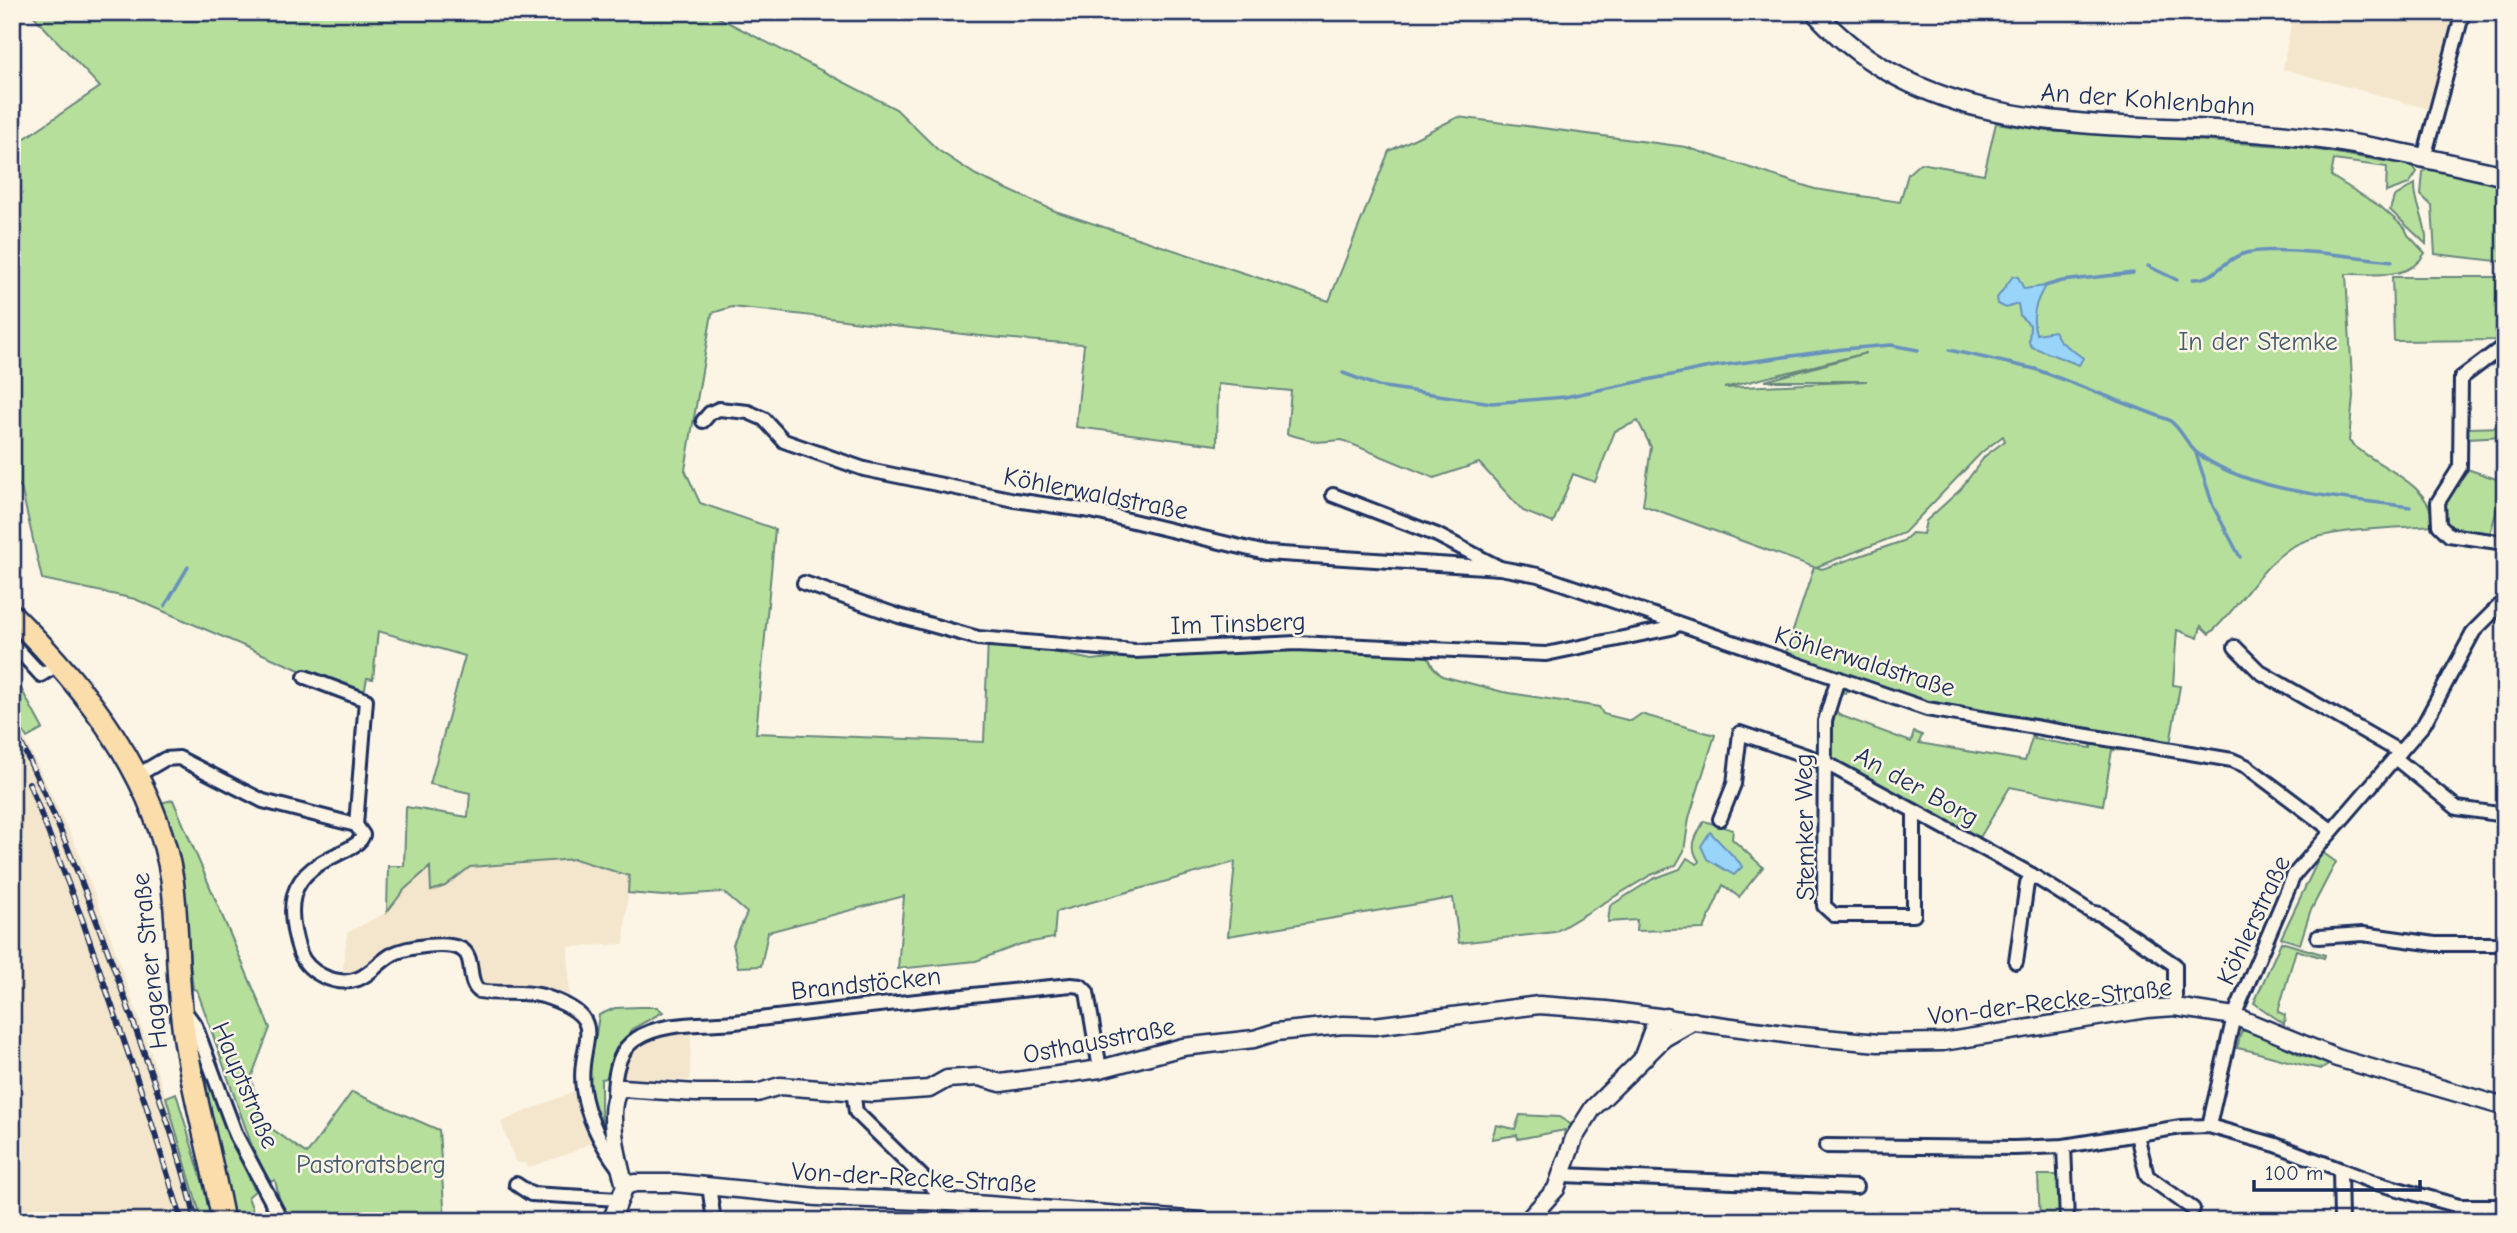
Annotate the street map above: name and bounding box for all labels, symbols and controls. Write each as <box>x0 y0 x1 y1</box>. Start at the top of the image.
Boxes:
street label: An der Kohlenbahn <box>2040 78 2256 122</box>
park label: In der Stemke <box>2178 327 2338 357</box>
street label: Köhlerwaldstraße <box>1001 461 1191 527</box>
street label: Im Tinsberg <box>1170 607 1306 641</box>
street label: Köhlerwaldstraße <box>1771 620 1959 704</box>
street label: An der Borg <box>1849 741 1984 833</box>
street label: Stemker Weg <box>1789 753 1821 901</box>
street label: Köhlerstraße <box>2211 851 2297 990</box>
street label: Hagener Straße <box>126 871 174 1051</box>
street label: Brandstöcken <box>790 961 943 1007</box>
street label: Von-der-Recke-Straße <box>1926 972 2174 1032</box>
street label: Osthausstraße <box>1020 1012 1178 1070</box>
street label: Hauptstraße <box>205 1018 285 1153</box>
scale bar <box>2254 1149 2421 1193</box>
park label: Pastoratsberg <box>296 1150 446 1180</box>
street label: Von-der-Recke-Straße <box>791 1157 1037 1199</box>
text: 100 m <box>2265 1161 2323 1185</box>

